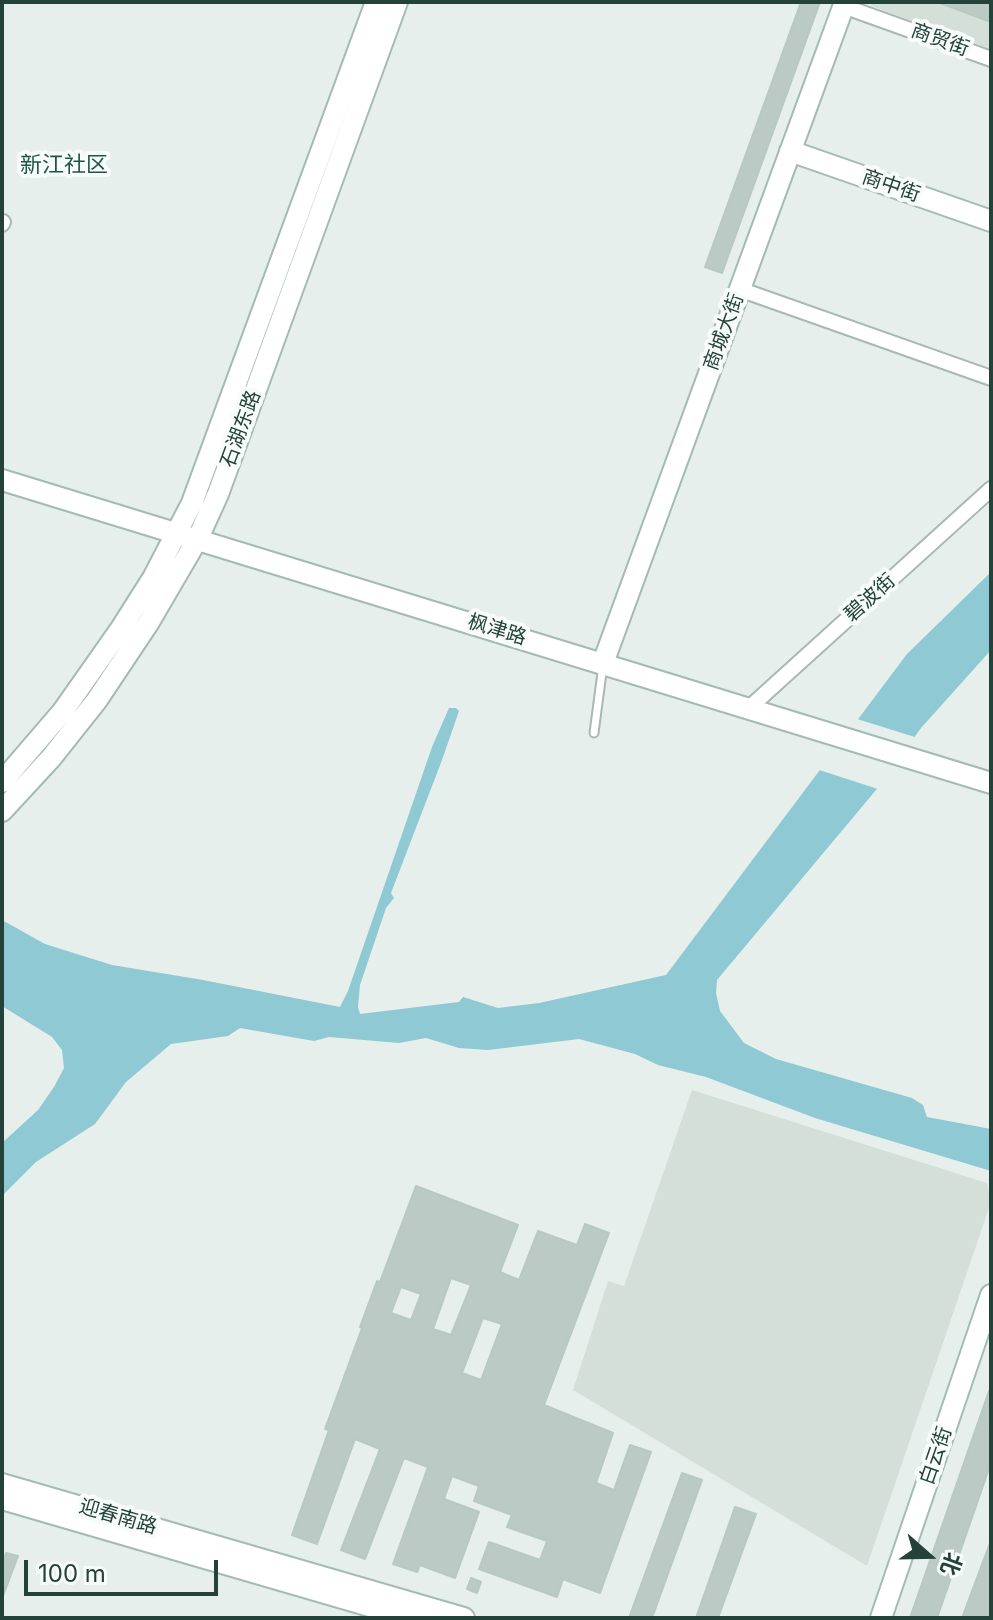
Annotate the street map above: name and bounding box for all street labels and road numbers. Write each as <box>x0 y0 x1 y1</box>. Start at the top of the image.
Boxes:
street label: 商贸街 <box>908 18 972 62</box>
street label: 商中街 <box>859 165 923 207</box>
street label: 商城大街 <box>699 290 749 374</box>
street label: 石湖东路 <box>216 387 266 471</box>
street label: 碧波街 <box>840 569 900 627</box>
street label: 枫津路 <box>465 610 529 650</box>
street label: 白云街 <box>915 1424 957 1488</box>
street label: 迎春南路 <box>76 1494 160 1540</box>

